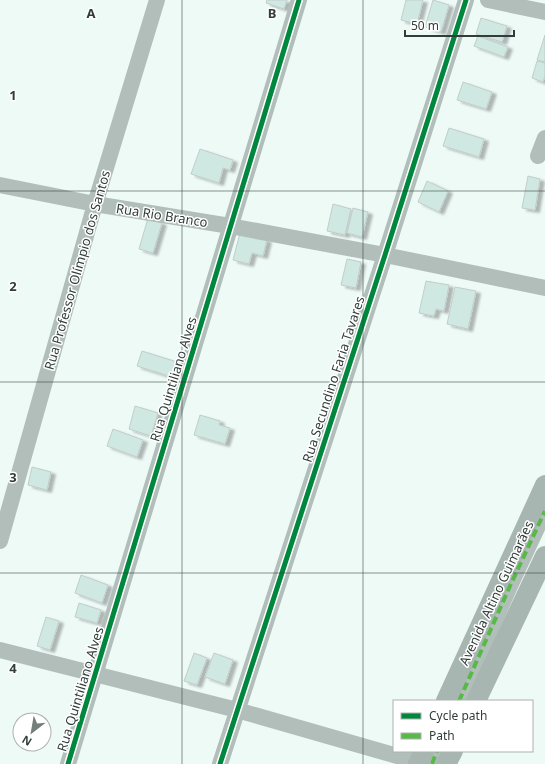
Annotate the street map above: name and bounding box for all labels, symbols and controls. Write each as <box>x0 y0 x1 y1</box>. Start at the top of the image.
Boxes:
text: A <box>87 4 96 22</box>
text: B <box>268 4 276 22</box>
scale bar <box>405 12 514 38</box>
text: 50 m <box>411 17 439 34</box>
text: 1 <box>9 86 17 104</box>
street label: Rua Professor Olímpio dos Santos <box>40 168 114 372</box>
street label: Rua Rio Branco <box>115 199 209 231</box>
text: 2 <box>9 277 17 295</box>
street label: Rua Secundino Faria Tavares <box>298 294 368 464</box>
street label: Rua Quintiliano Alves <box>145 314 201 444</box>
text: 3 <box>9 468 17 486</box>
street label: Avenida Altino Guimarães <box>455 518 537 668</box>
street label: Rua Quintiliano Alves <box>52 624 108 754</box>
text: 4 <box>9 659 17 677</box>
legend <box>393 700 533 752</box>
text: Cycle path <box>429 707 487 724</box>
north arrow <box>12 712 52 752</box>
text: Path <box>429 727 455 744</box>
text: N <box>19 732 34 750</box>

